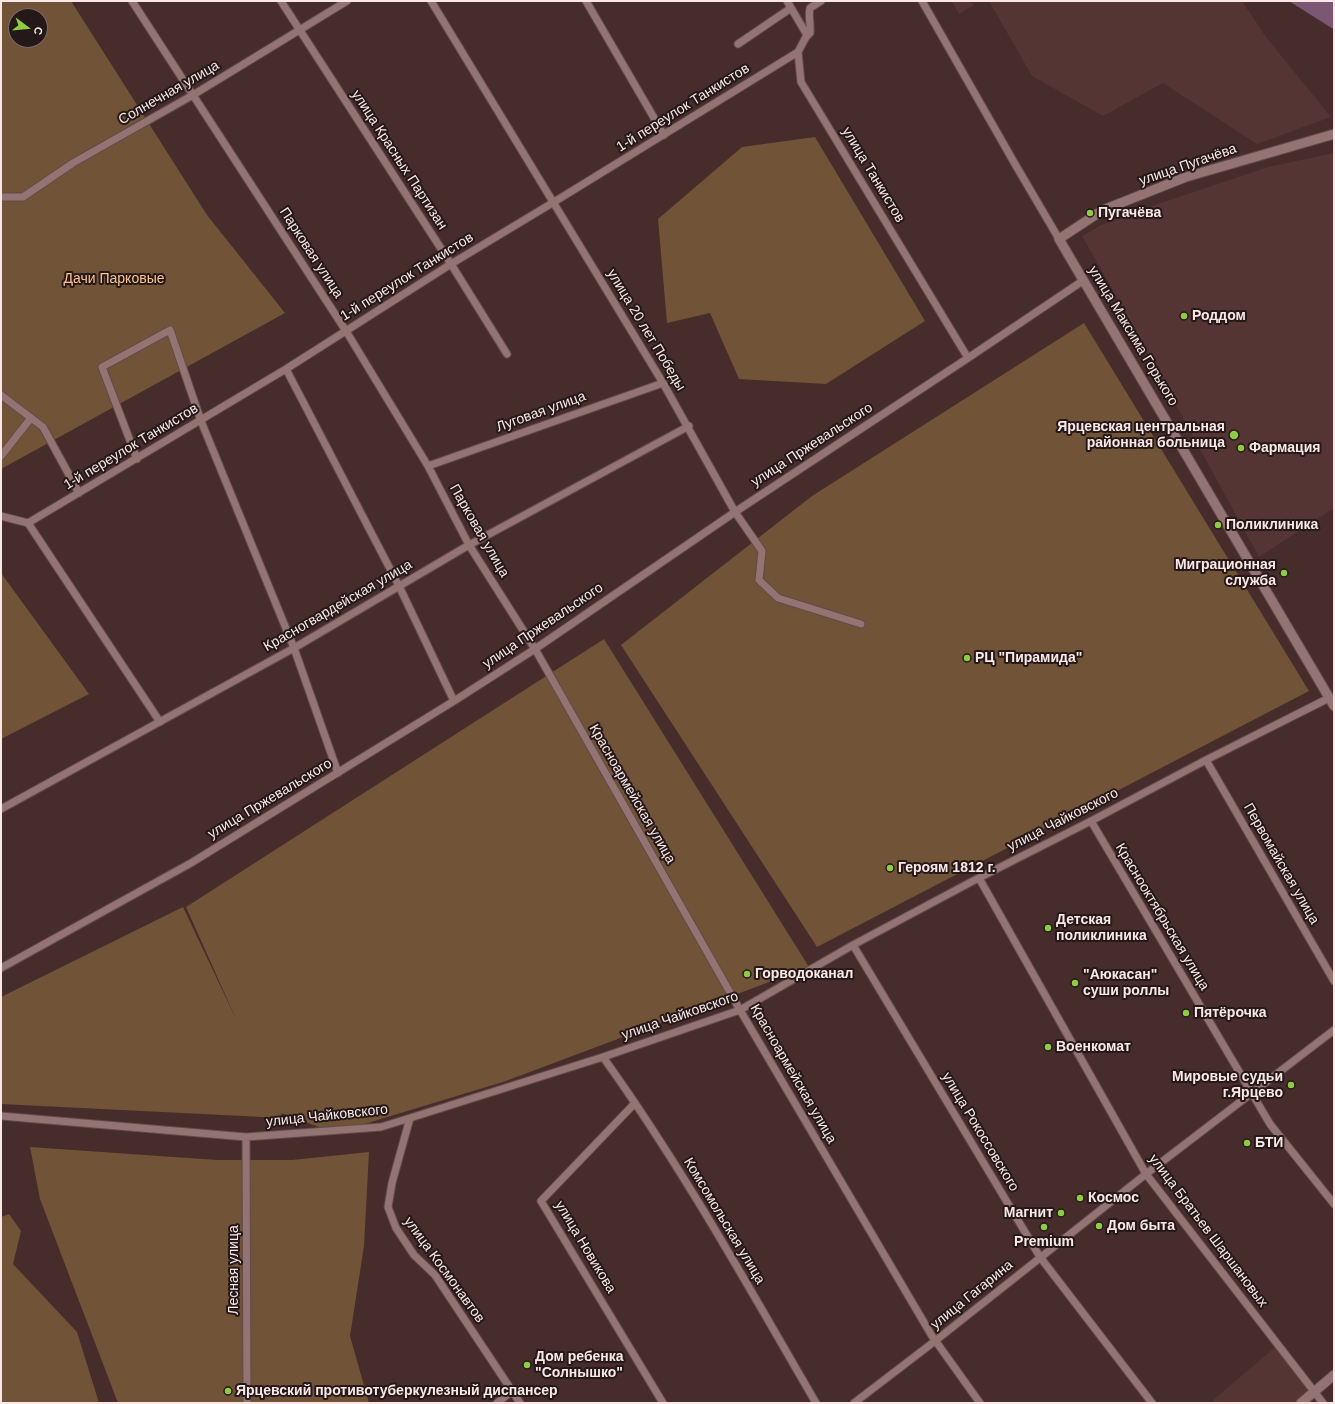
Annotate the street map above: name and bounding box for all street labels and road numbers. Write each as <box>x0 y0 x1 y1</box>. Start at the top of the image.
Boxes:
street label: Солнечная улица <box>116 57 222 129</box>
street label: 1-й переулок Танкистов <box>613 60 753 156</box>
street label: улица Красных Партизан <box>347 87 451 233</box>
street label: улица Танкистов <box>838 124 908 226</box>
street label: улица Пугачёва <box>1137 140 1239 190</box>
street label: Парковая улица <box>275 205 347 301</box>
street label: 1-й переулок Танкистов <box>337 229 477 325</box>
street label: улица Максима Горького <box>1084 263 1182 409</box>
street label: улица 20 лет Победы <box>603 266 689 394</box>
street label: Луговая улица <box>494 388 588 436</box>
street label: улица Пржевальского <box>748 399 876 491</box>
street label: 1-й переулок Танкистов <box>61 400 201 494</box>
street label: Парковая улица <box>446 481 512 581</box>
street label: Красногвардейская улица <box>261 557 415 655</box>
street label: улица Пржевальского <box>480 579 606 673</box>
street label: Красноармейская улица <box>585 721 679 867</box>
street label: улица Пржевальского <box>205 755 335 843</box>
street label: улица Чайковского <box>1005 785 1121 855</box>
street label: Первомайская улица <box>1239 800 1323 928</box>
street label: Краснооктябрьская улица <box>1111 840 1213 994</box>
street label: улица Чайковского <box>619 988 741 1044</box>
street label: Красноармейская улица <box>746 1001 840 1147</box>
street label: улица Рокоссовского <box>938 1069 1022 1195</box>
street label: улица Чайковского <box>265 1101 389 1131</box>
street label: улица Братьев Шаршановых <box>1145 1151 1271 1311</box>
street label: Комсомольская улица <box>680 1155 768 1287</box>
street label: улица Новикова <box>551 1198 619 1296</box>
street label: улица Космонавтов <box>400 1214 488 1326</box>
street label: Лесная улица <box>226 1225 242 1315</box>
street label: улица Гагарина <box>928 1257 1016 1333</box>

